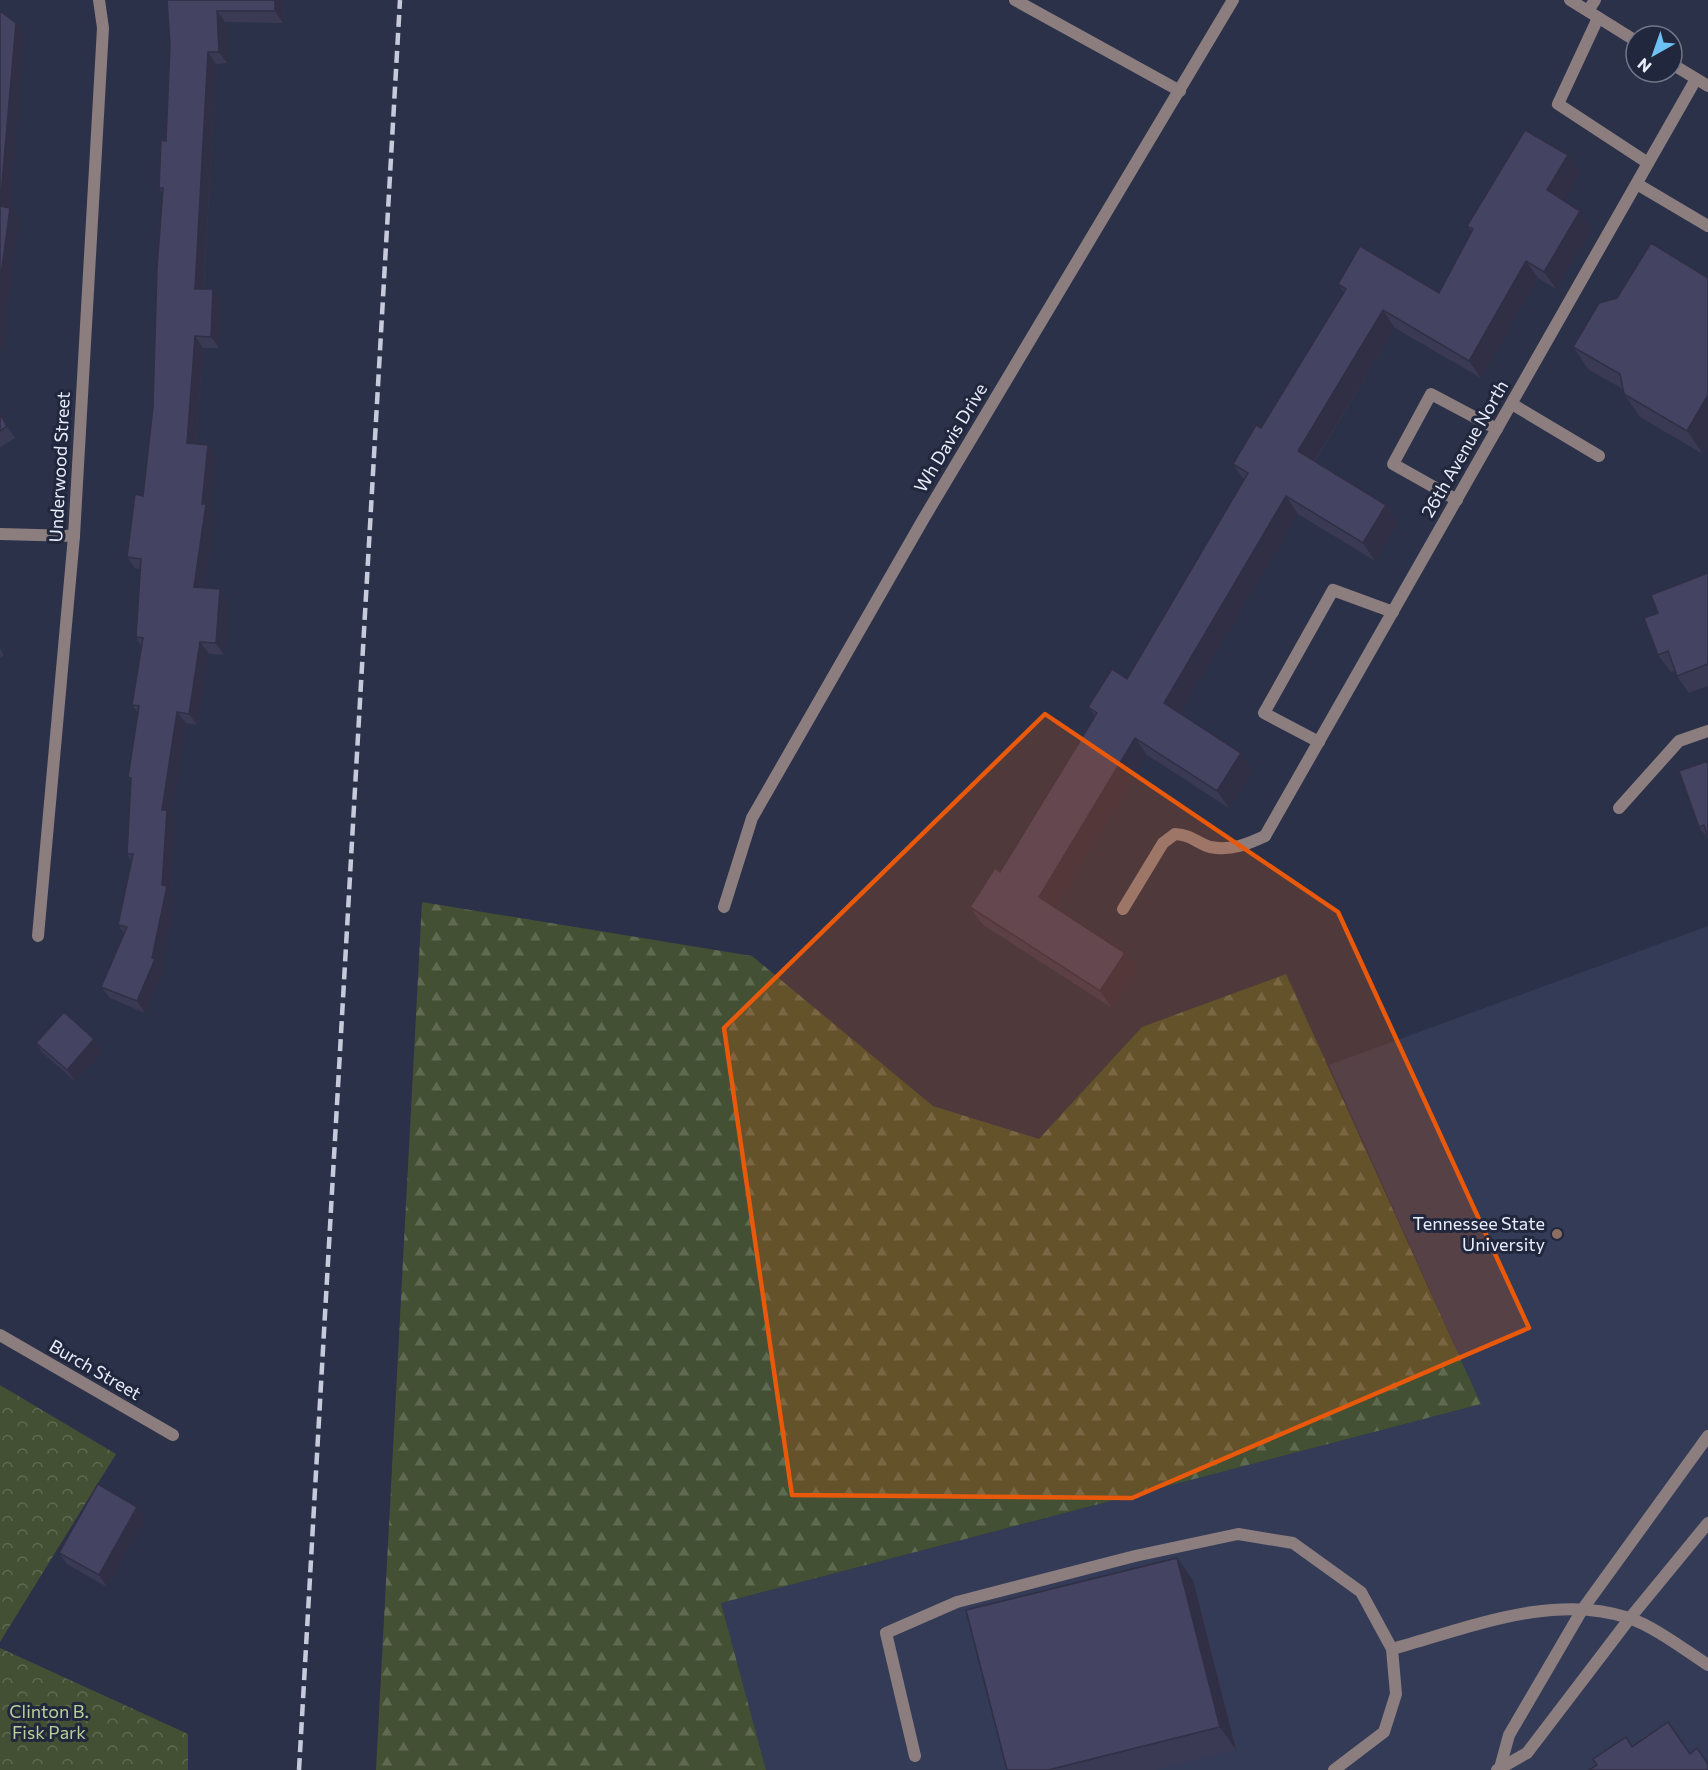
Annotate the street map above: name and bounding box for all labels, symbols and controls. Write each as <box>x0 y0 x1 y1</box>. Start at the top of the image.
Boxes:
north arrow <box>1624 24 1684 84</box>
text: N <box>1633 55 1655 77</box>
street label: 26th Avenue North <box>1416 376 1512 521</box>
street label: Wh Davis Drive <box>909 379 991 496</box>
street label: Underwood Street <box>44 391 74 543</box>
place label: Tennessee State University <box>1413 1212 1545 1255</box>
marker: Tennessee State University <box>1550 1227 1564 1241</box>
street label: Burch Street <box>46 1334 145 1404</box>
park label: Clinton B. Fisk Park <box>9 1700 89 1743</box>

